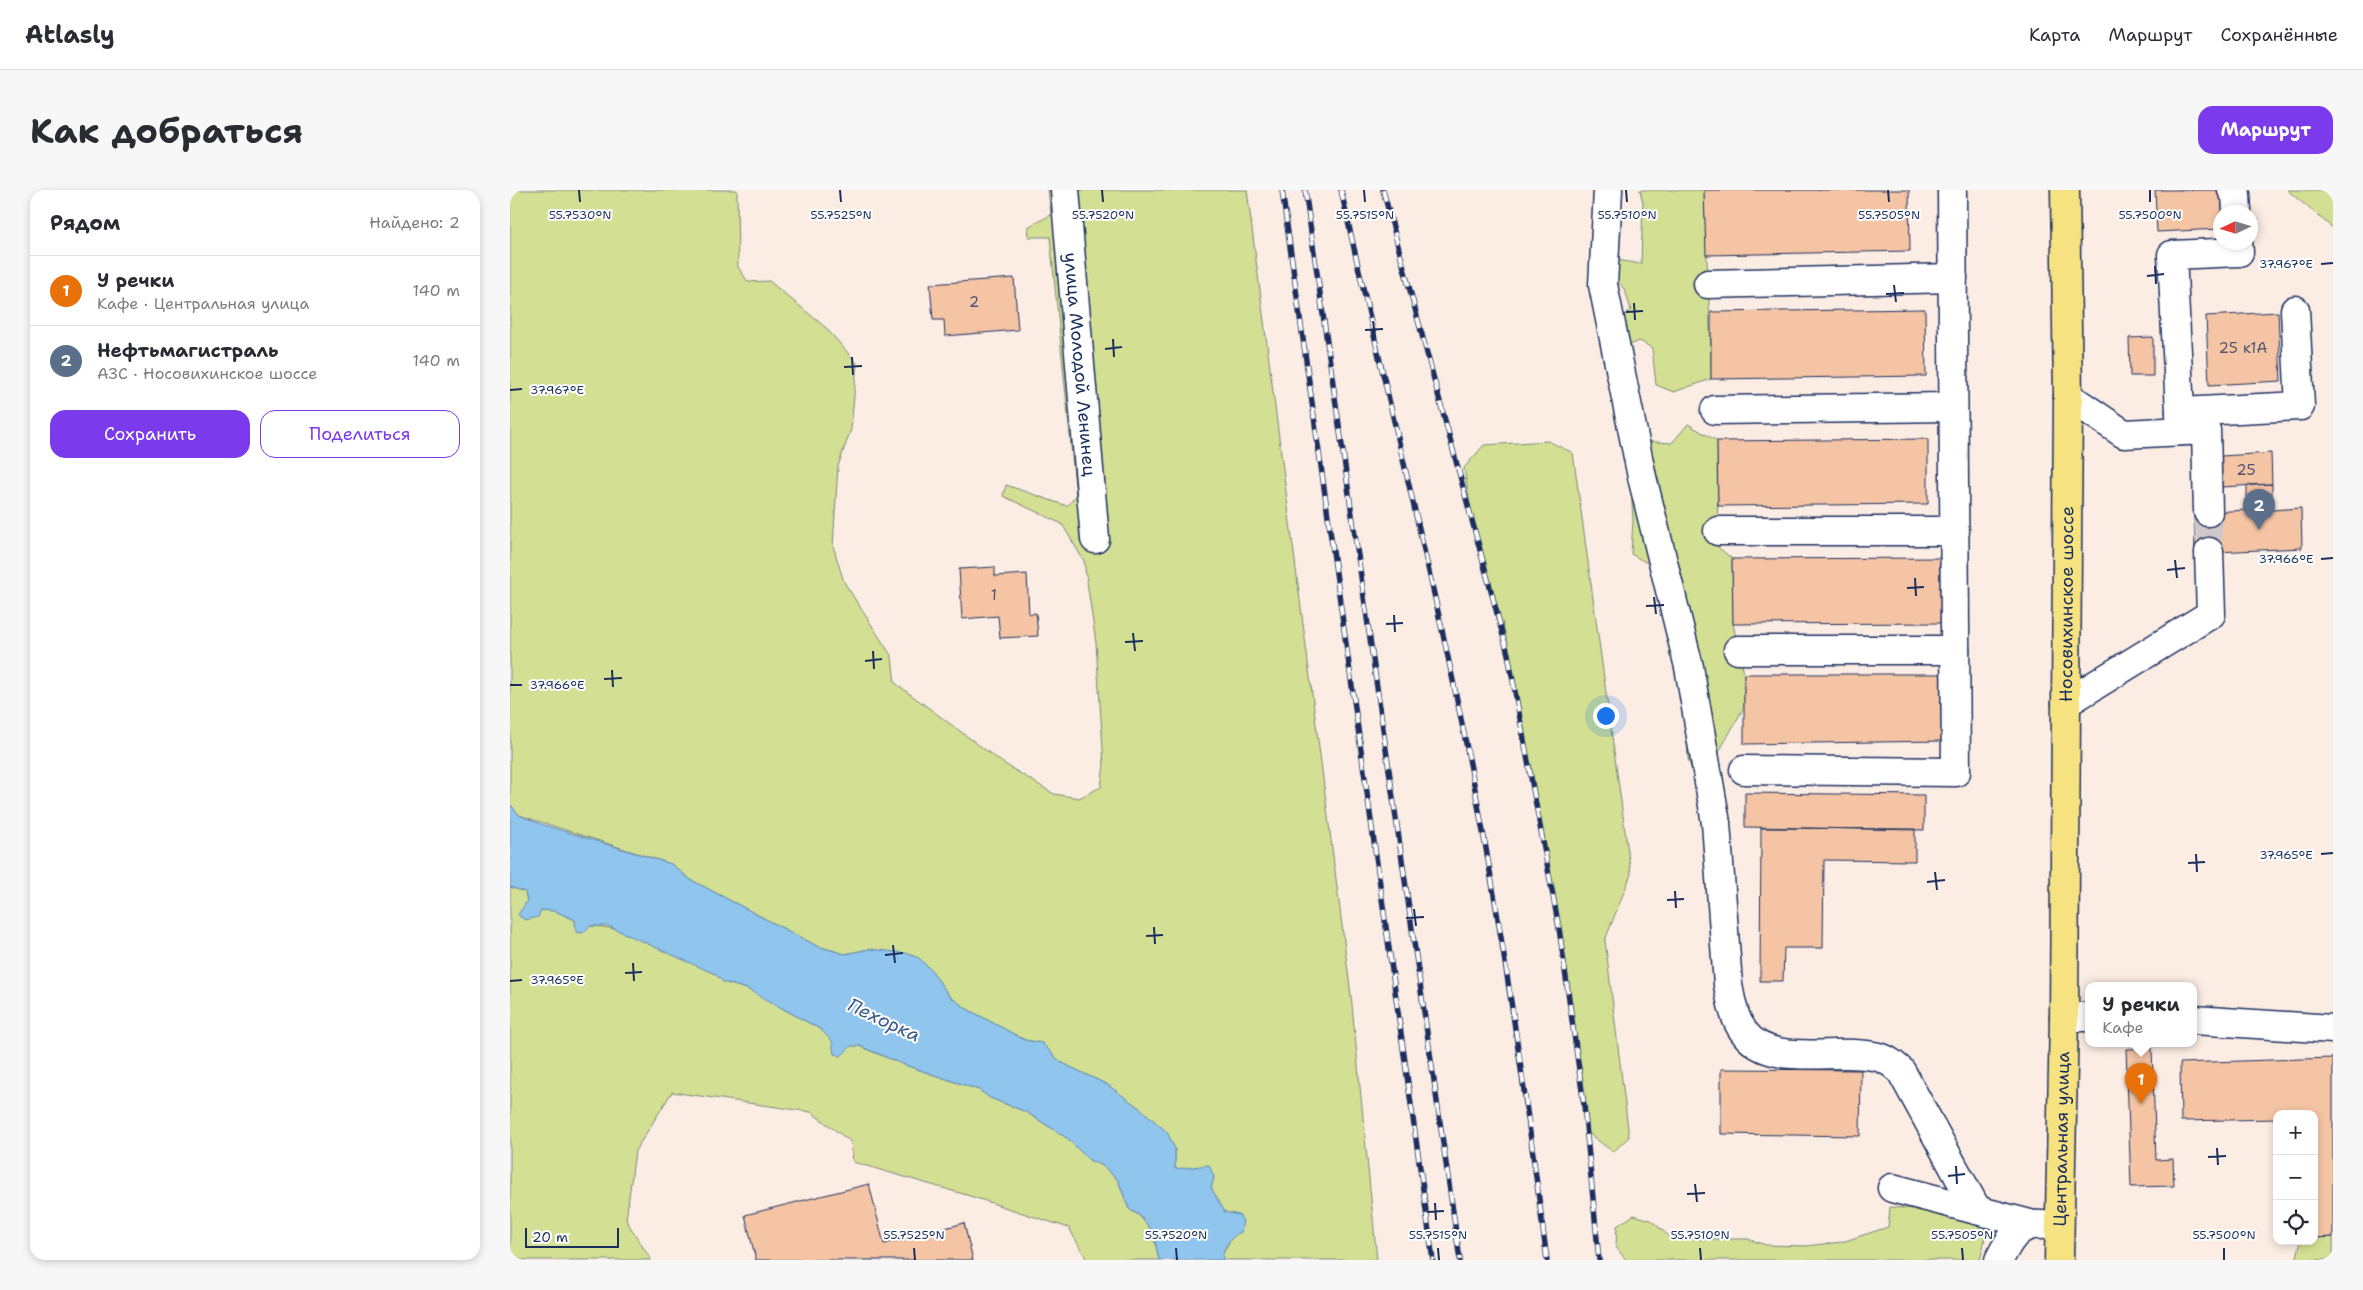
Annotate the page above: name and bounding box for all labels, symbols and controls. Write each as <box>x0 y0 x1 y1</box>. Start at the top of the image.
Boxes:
text: Atlasly <box>25 19 115 51</box>
text: Карта <box>2029 23 2080 47</box>
text: Маршрут <box>2108 23 2192 47</box>
text: Сохранённые <box>2220 23 2338 47</box>
button: Маршрут <box>2198 106 2333 154</box>
text: Как добраться <box>30 107 303 154</box>
north arrow <box>2213 205 2258 250</box>
text: 55.7530°N <box>549 207 611 223</box>
text: 55.7525°N <box>810 207 872 223</box>
text: 55.7520°N <box>1072 207 1134 223</box>
text: 55.7515°N <box>1336 207 1394 223</box>
text: 55.7510°N <box>1597 207 1657 223</box>
text: 55.7505°N <box>1858 207 1920 223</box>
text: 55.7500°N <box>2118 207 2182 223</box>
text: Рядом <box>50 209 120 237</box>
text: Найдено: 2 <box>369 212 460 233</box>
street label: улица Молодой Ленинец <box>1058 251 1102 477</box>
text: 37.967°E <box>2259 256 2313 272</box>
text: У речки <box>97 268 174 293</box>
text: 1 <box>62 280 70 301</box>
text: 140 m <box>413 280 460 301</box>
house number: 2 <box>969 292 979 312</box>
text: Кафе · Центральная улица <box>97 293 309 314</box>
text: Нефтьмагистраль <box>97 338 278 363</box>
house number: 25 к1А <box>2219 338 2267 358</box>
text: 2 <box>60 350 72 371</box>
text: 140 m <box>413 350 460 371</box>
text: АЗС · Носовихинское шоссе <box>97 363 317 384</box>
text: 37.967°E <box>530 382 584 398</box>
button: Сохранить <box>50 410 250 458</box>
button: Поделиться <box>260 410 460 458</box>
house number: 25 <box>2236 460 2256 480</box>
pin: 2 <box>2243 489 2275 530</box>
street label: Носовихинское шоссе <box>2054 506 2079 702</box>
text: 37.966°E <box>2259 551 2313 567</box>
house number: 1 <box>991 585 997 605</box>
text: 37.966°E <box>530 677 584 693</box>
your location <box>1593 703 1619 729</box>
text: 37.965°E <box>2259 847 2313 863</box>
text: 37.965°E <box>530 972 584 988</box>
popup <box>2085 982 2197 1047</box>
water label: Пехорка <box>844 992 924 1048</box>
text: У речки <box>2102 992 2180 1017</box>
text: Кафе <box>2102 1017 2144 1038</box>
street label: Центральная улица <box>2048 1051 2075 1227</box>
pin: 1 <box>2125 1063 2157 1104</box>
map controls <box>2273 1110 2318 1245</box>
button: + <box>2273 1110 2318 1155</box>
button: − <box>2273 1155 2318 1200</box>
button: locate <box>2273 1200 2318 1245</box>
scale bar <box>525 1225 619 1248</box>
text: 55.7525°N <box>883 1227 945 1243</box>
text: 55.7520°N <box>1145 1227 1207 1243</box>
text: 55.7515°N <box>1409 1227 1467 1243</box>
text: 55.7510°N <box>1670 1227 1730 1243</box>
text: 55.7505°N <box>1931 1227 1993 1243</box>
text: 55.7500°N <box>2192 1227 2256 1243</box>
text: 20 m <box>532 1228 568 1246</box>

